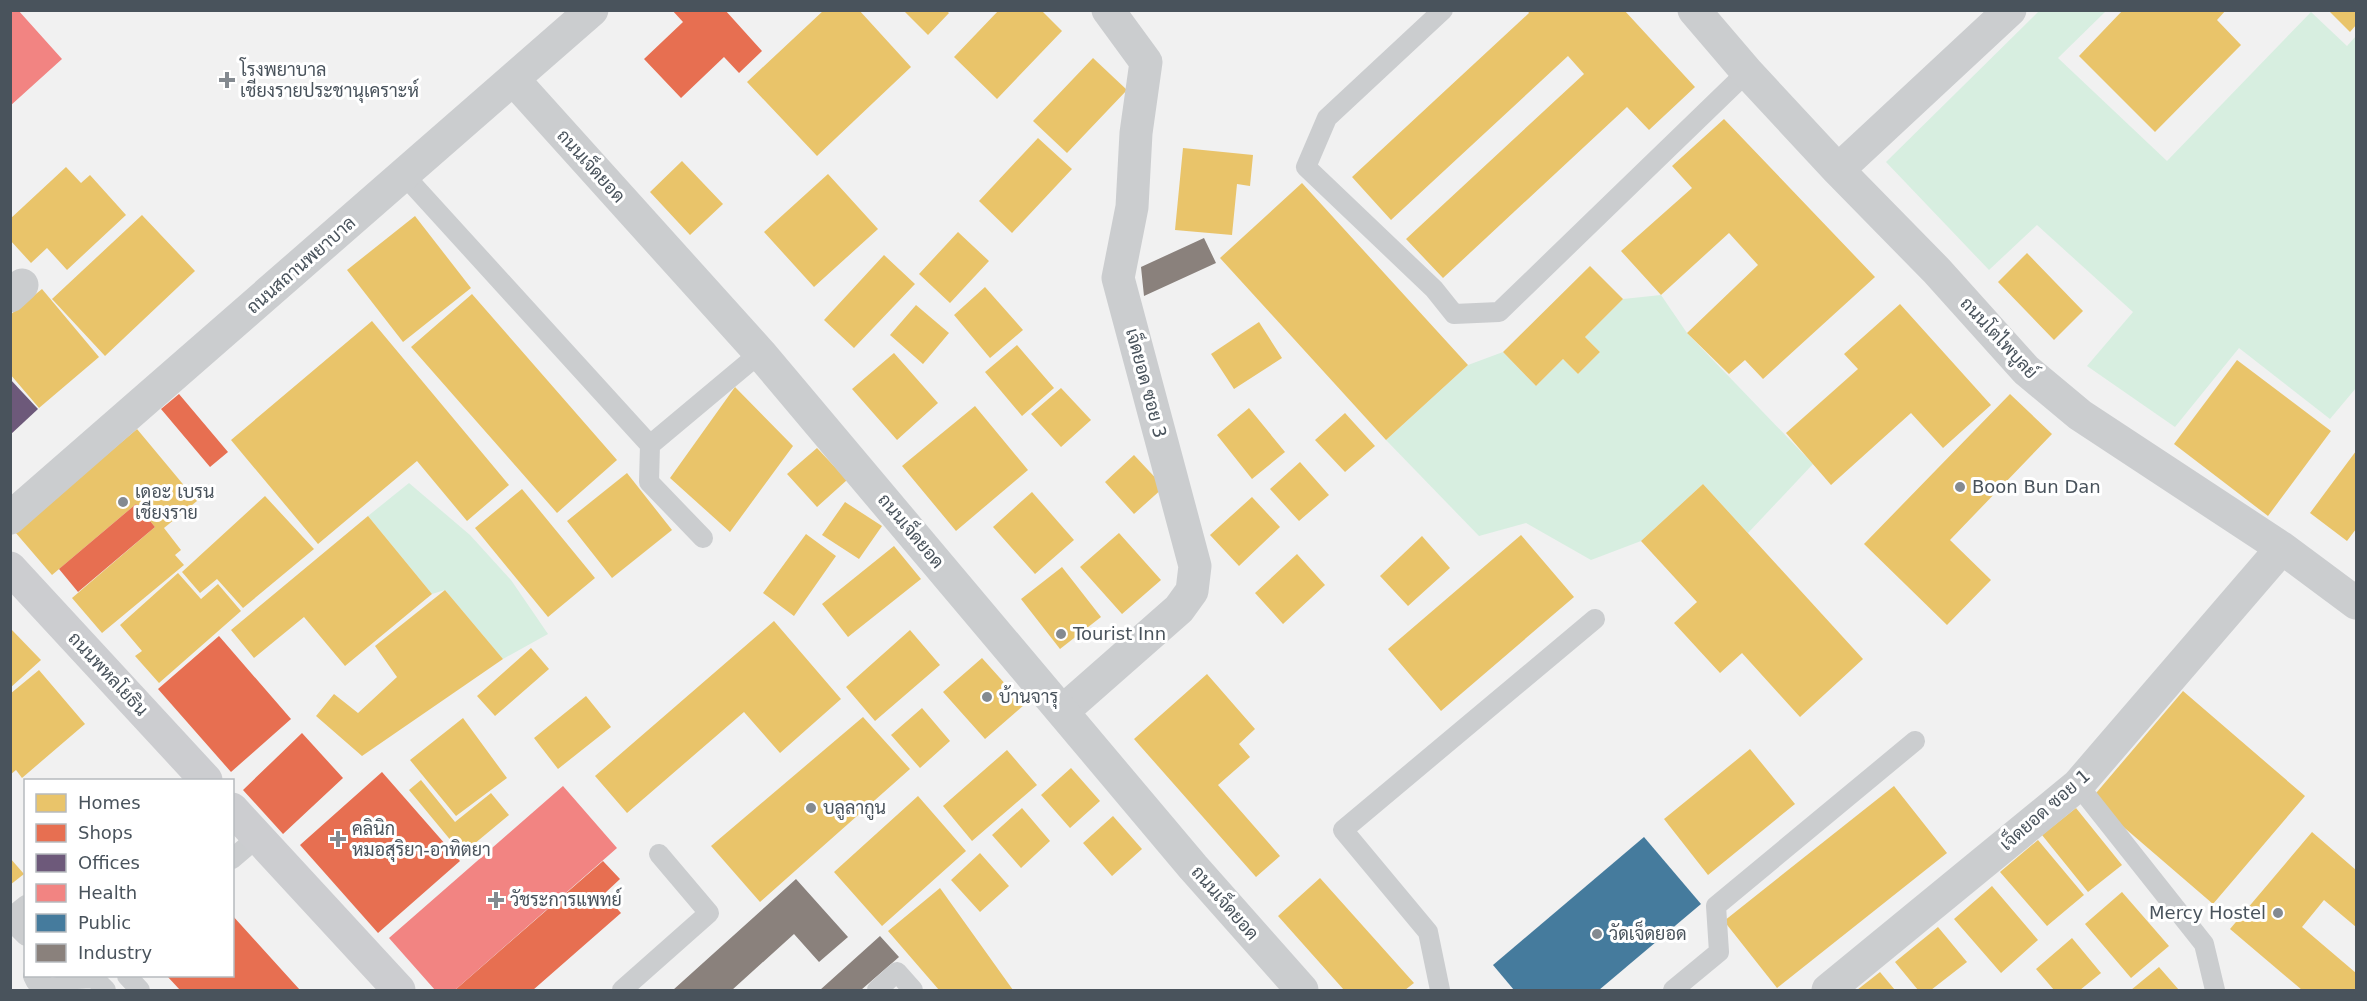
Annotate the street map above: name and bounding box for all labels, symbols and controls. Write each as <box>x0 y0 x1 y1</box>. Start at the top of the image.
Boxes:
place label: โรงพยาบาล เชียงรายประชานุเคราะห์ <box>239 57 419 103</box>
marker: โรงพยาบาล เชียงรายประชานุเคราะห์ <box>218 71 236 89</box>
street label: ถนนเจ็ดยอด <box>553 123 632 207</box>
street label: ถนนสถานพยาบาล <box>242 212 359 318</box>
street label: ถนนโตไพบูลย์ <box>1954 291 2044 385</box>
street label: เจ็ดยอด ซอย 3 <box>1122 325 1174 440</box>
place label: Boon Bun Dan <box>1972 476 2101 497</box>
marker: Boon Bun Dan <box>1953 480 1967 494</box>
place label: เดอะ เบรน เชียงราย <box>135 481 215 523</box>
street label: ถนนเจ็ดยอด <box>874 487 951 572</box>
marker: เดอะ เบรน เชียงราย <box>116 495 130 509</box>
place label: Tourist Inn <box>1072 623 1166 644</box>
street label: ถนนพหลโยธิน <box>64 626 154 720</box>
marker: Tourist Inn <box>1054 627 1068 641</box>
place label: บ้านจารุ <box>999 685 1059 709</box>
marker: บ้านจารุ <box>980 690 994 704</box>
street label: เจ็ดยอด ซอย 1 <box>1993 762 2094 854</box>
legend <box>24 779 234 977</box>
text: Homes <box>78 792 141 813</box>
place label: บลูลากูน <box>823 797 886 821</box>
marker: บลูลากูน <box>804 801 818 815</box>
place label: คลินิก หมอสุริยา-อาทิตยา <box>352 818 491 862</box>
text: Shops <box>78 822 133 843</box>
marker: คลินิก หมอสุริยา-อาทิตยา <box>329 830 347 848</box>
text: Offices <box>78 852 140 873</box>
street label: ถนนเจ็ดยอด <box>1188 859 1265 944</box>
text: Health <box>78 882 137 903</box>
place label: วัชระการแพทย์ <box>510 887 622 910</box>
marker: วัชระการแพทย์ <box>487 891 505 909</box>
place label: Mercy Hostel <box>2149 902 2266 923</box>
marker: Mercy Hostel <box>2271 906 2285 920</box>
text: Public <box>78 912 131 933</box>
place label: วัดเจ็ดยอด <box>1609 920 1687 944</box>
marker: วัดเจ็ดยอด <box>1590 927 1604 941</box>
text: Industry <box>78 942 152 963</box>

